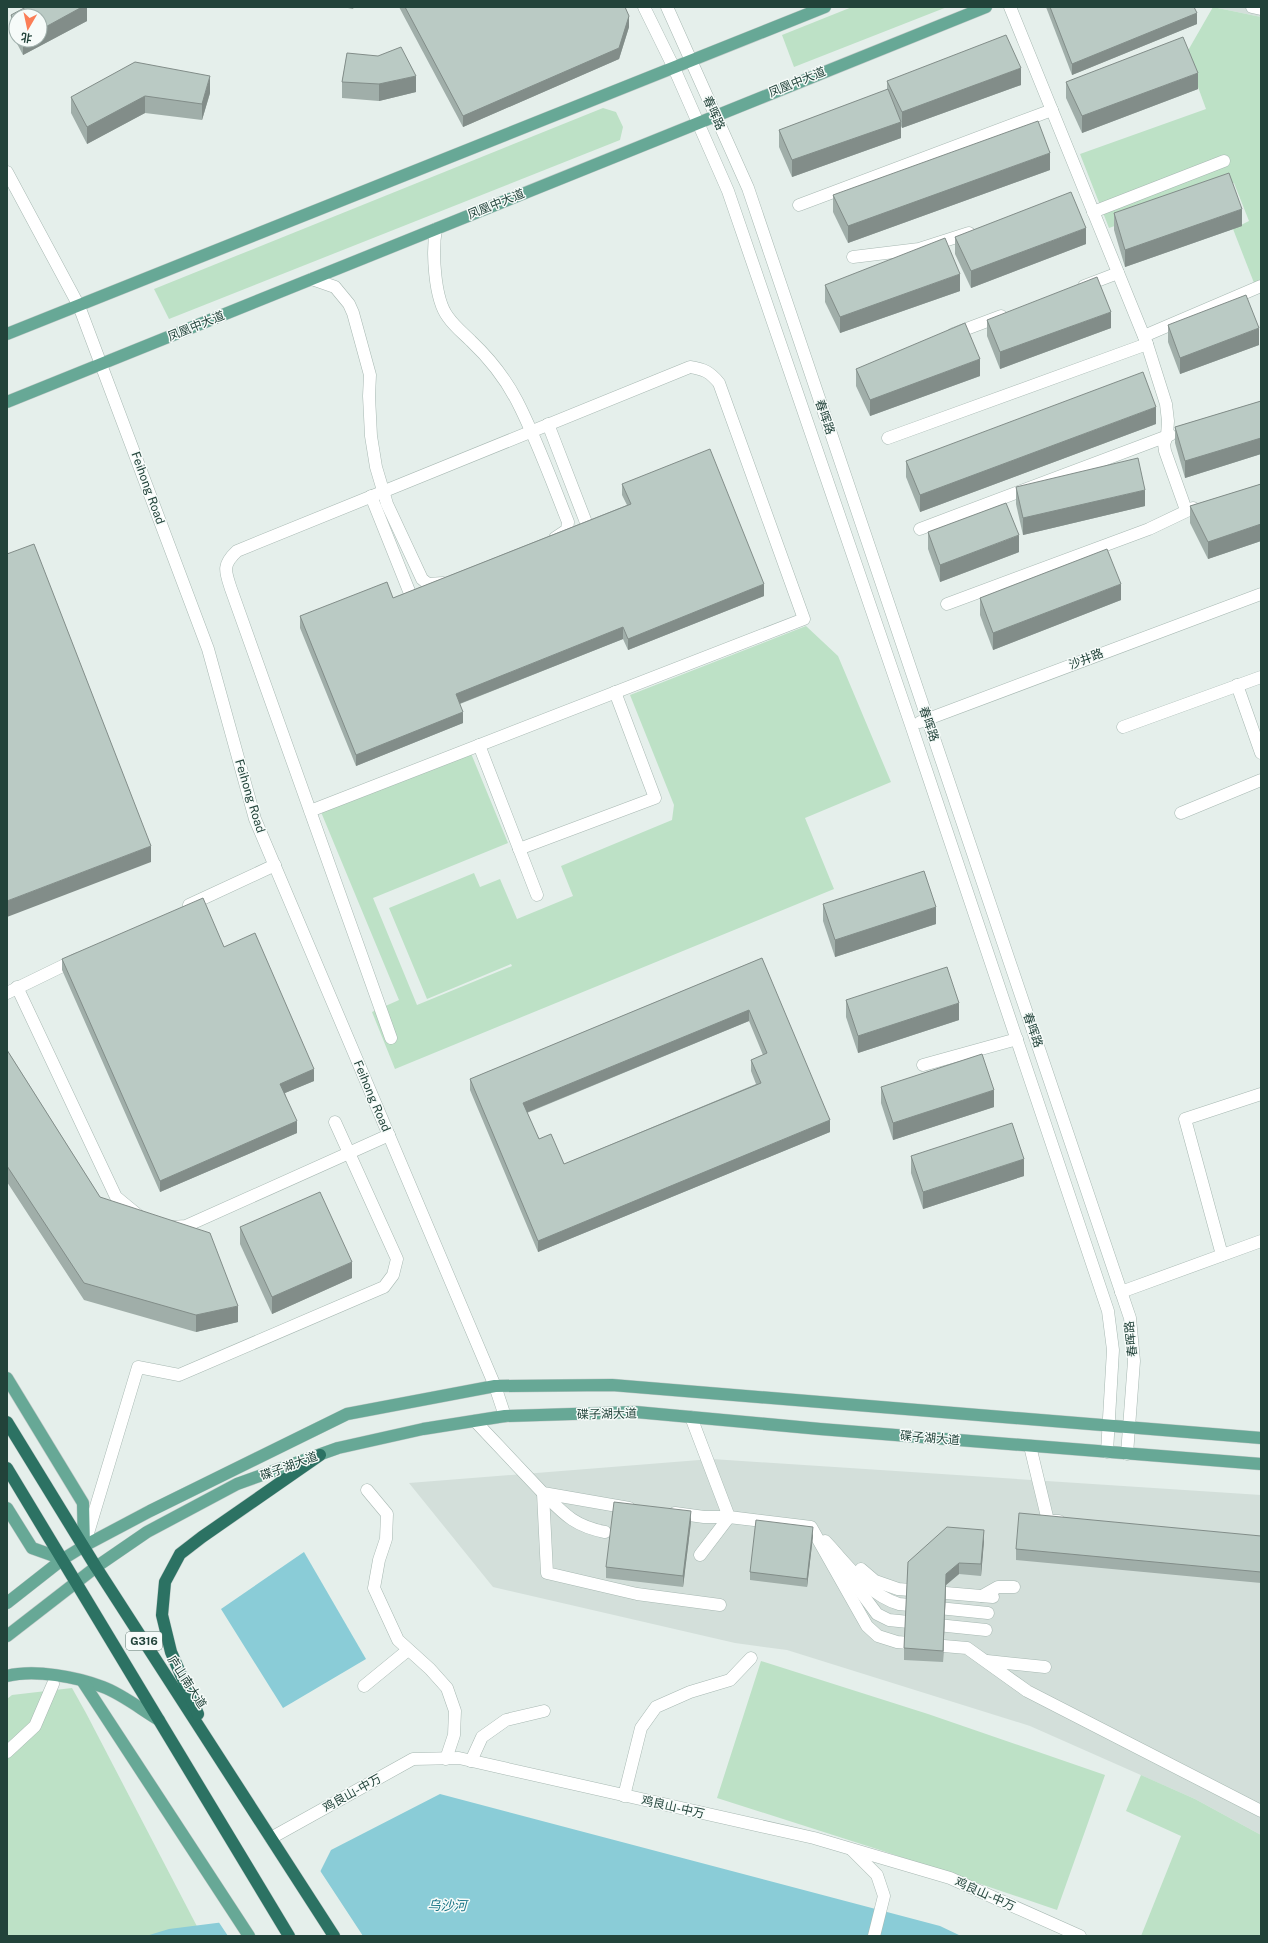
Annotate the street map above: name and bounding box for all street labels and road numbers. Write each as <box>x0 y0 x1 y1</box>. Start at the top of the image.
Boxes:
street label: 凤凰中大道 <box>767 64 827 100</box>
street label: 春晖路 <box>700 94 728 132</box>
street label: 凤凰中大道 <box>466 186 526 222</box>
street label: 凤凰中大道 <box>166 308 226 344</box>
street label: 春晖路 <box>813 398 837 436</box>
street label: Feihong Road <box>128 450 168 526</box>
street label: 沙井路 <box>1067 646 1105 672</box>
street label: 春晖路 <box>917 705 941 743</box>
street label: Feihong Road <box>232 758 268 834</box>
street label: 春晖路 <box>1021 1011 1045 1049</box>
street label: Feihong Road <box>351 1058 393 1134</box>
street label: 春晖路 <box>1122 1320 1140 1358</box>
street label: 碟子湖大道 <box>577 1406 637 1422</box>
street label: 碟子湖大道 <box>899 1428 961 1448</box>
street label: 碟子湖大道 <box>258 1449 320 1483</box>
road number: G316 <box>126 1632 162 1650</box>
street label: 庐山南大道 <box>165 1653 209 1711</box>
street label: 鸡良山-中万 <box>320 1771 384 1815</box>
street label: 鸡良山-中万 <box>640 1793 706 1821</box>
street label: 鸡良山-中万 <box>953 1874 1017 1914</box>

